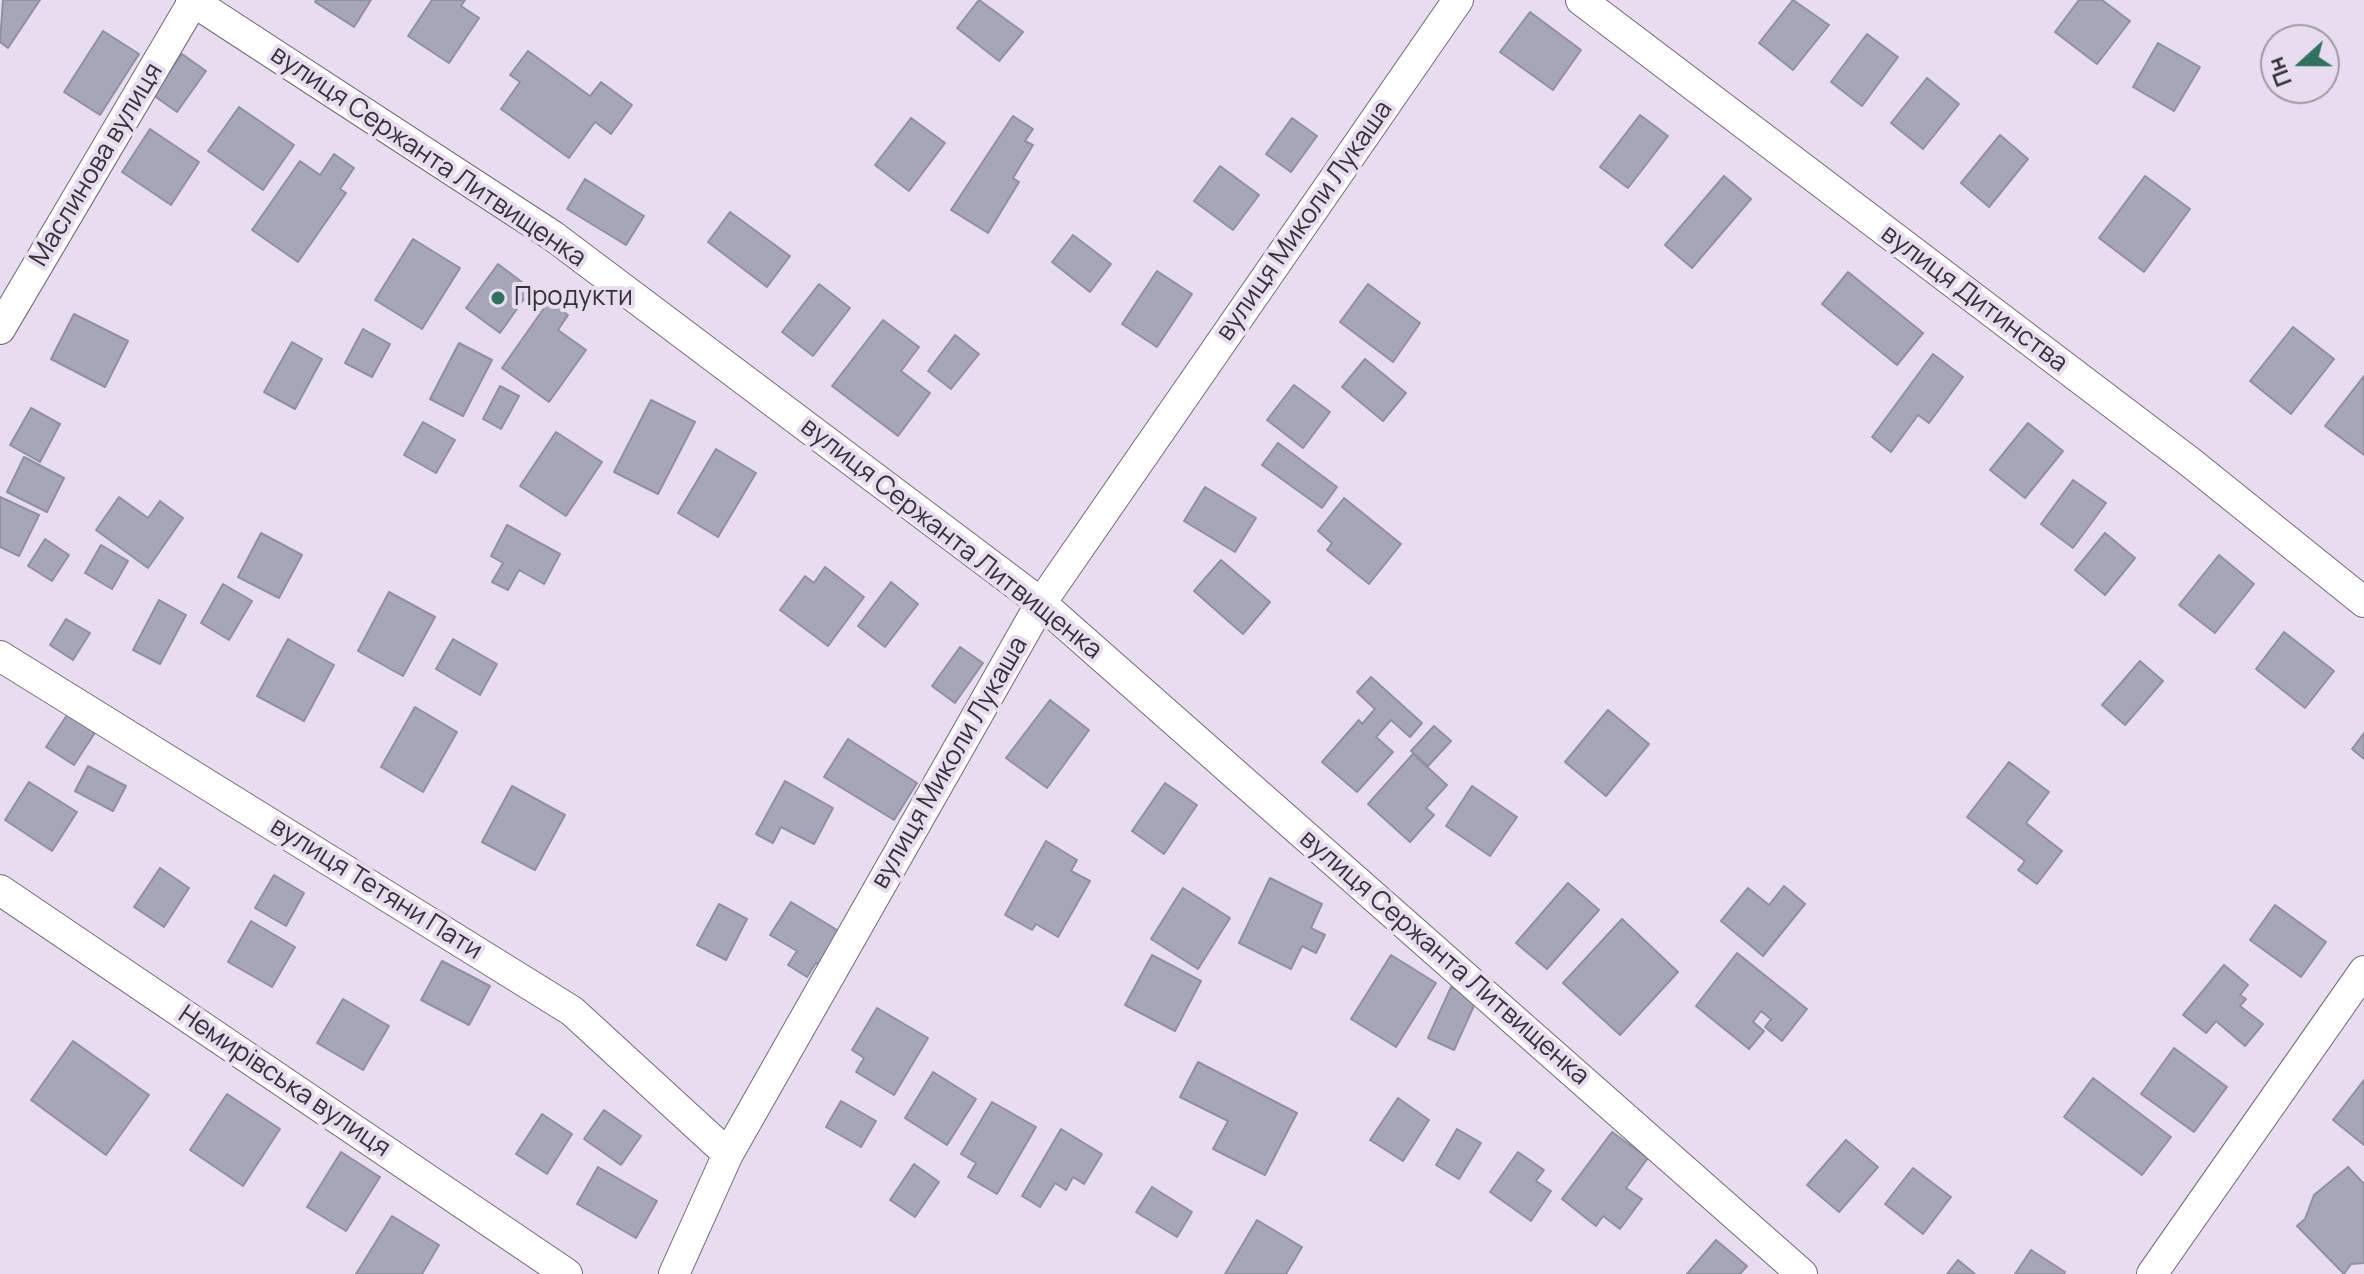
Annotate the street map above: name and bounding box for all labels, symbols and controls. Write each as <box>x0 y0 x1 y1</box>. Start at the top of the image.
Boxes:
north arrow <box>2260 24 2340 104</box>
street label: вулиця Сержанта Литвищенка <box>264 40 592 274</box>
text: Пн <box>2260 53 2299 91</box>
street label: Маслинова вулиця <box>24 58 170 272</box>
street label: вулиця Миколи Лукаша <box>1210 95 1400 347</box>
street label: вулиця Дитинства <box>1875 219 2073 379</box>
place label: Продукти <box>514 282 633 314</box>
marker: Продукти <box>489 289 507 307</box>
street label: вулиця Сержанта Литвищенка <box>794 412 1108 666</box>
street label: вулиця Миколи Лукаша <box>865 632 1035 894</box>
street label: вулиця Тетяни Пати <box>264 811 488 967</box>
street label: вулиця Сержанта Литвищенка <box>1293 824 1595 1092</box>
street label: Немирівська вулиця <box>172 999 396 1165</box>

